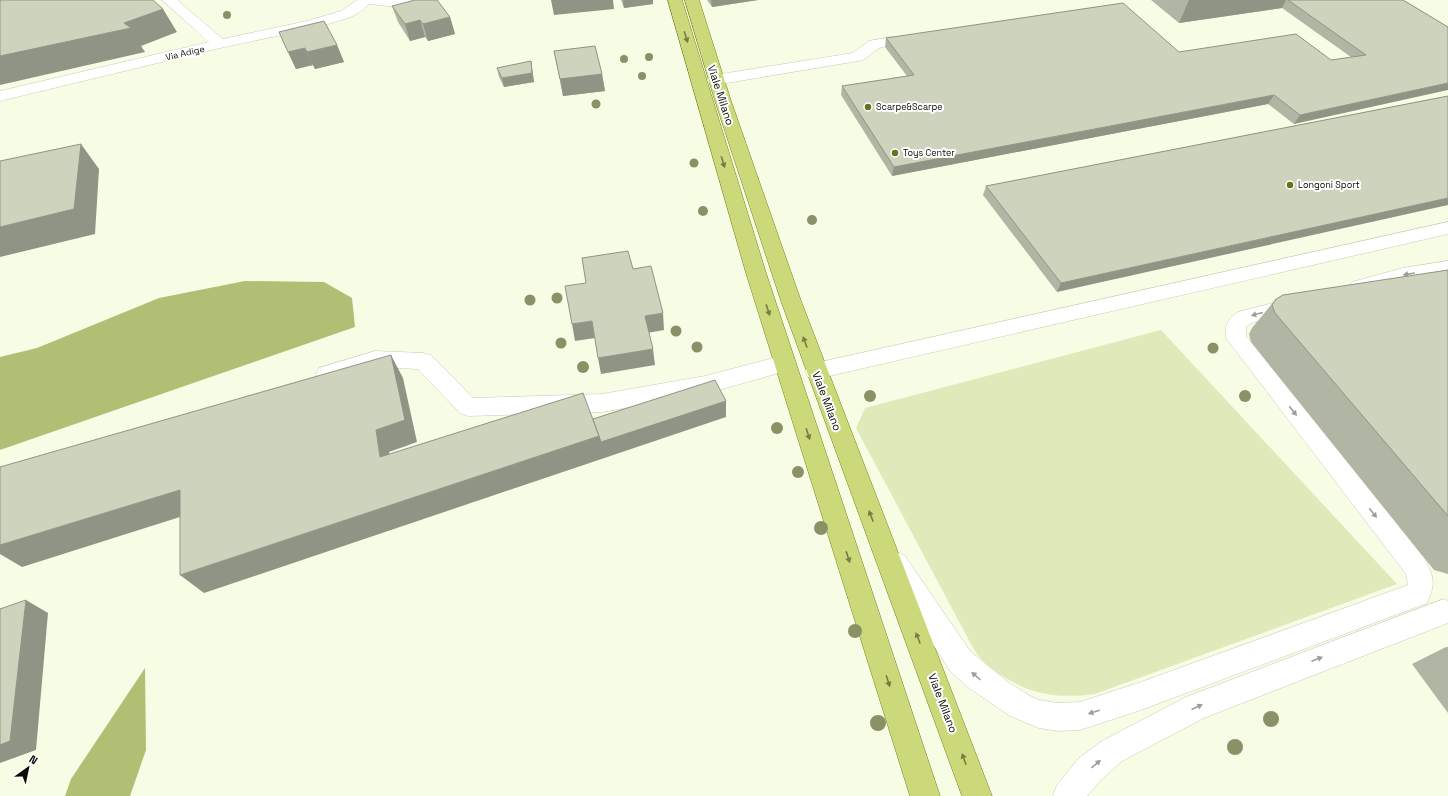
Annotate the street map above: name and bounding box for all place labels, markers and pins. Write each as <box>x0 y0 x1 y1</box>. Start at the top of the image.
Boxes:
place label: Scarpe&Scarpe <box>876 101 943 113</box>
marker: Scarpe&Scarpe <box>863 102 873 112</box>
place label: Toys Center <box>903 147 955 159</box>
marker: Toys Center <box>890 148 900 158</box>
place label: Longoni Sport <box>1298 179 1360 191</box>
marker: Longoni Sport <box>1285 180 1295 190</box>

